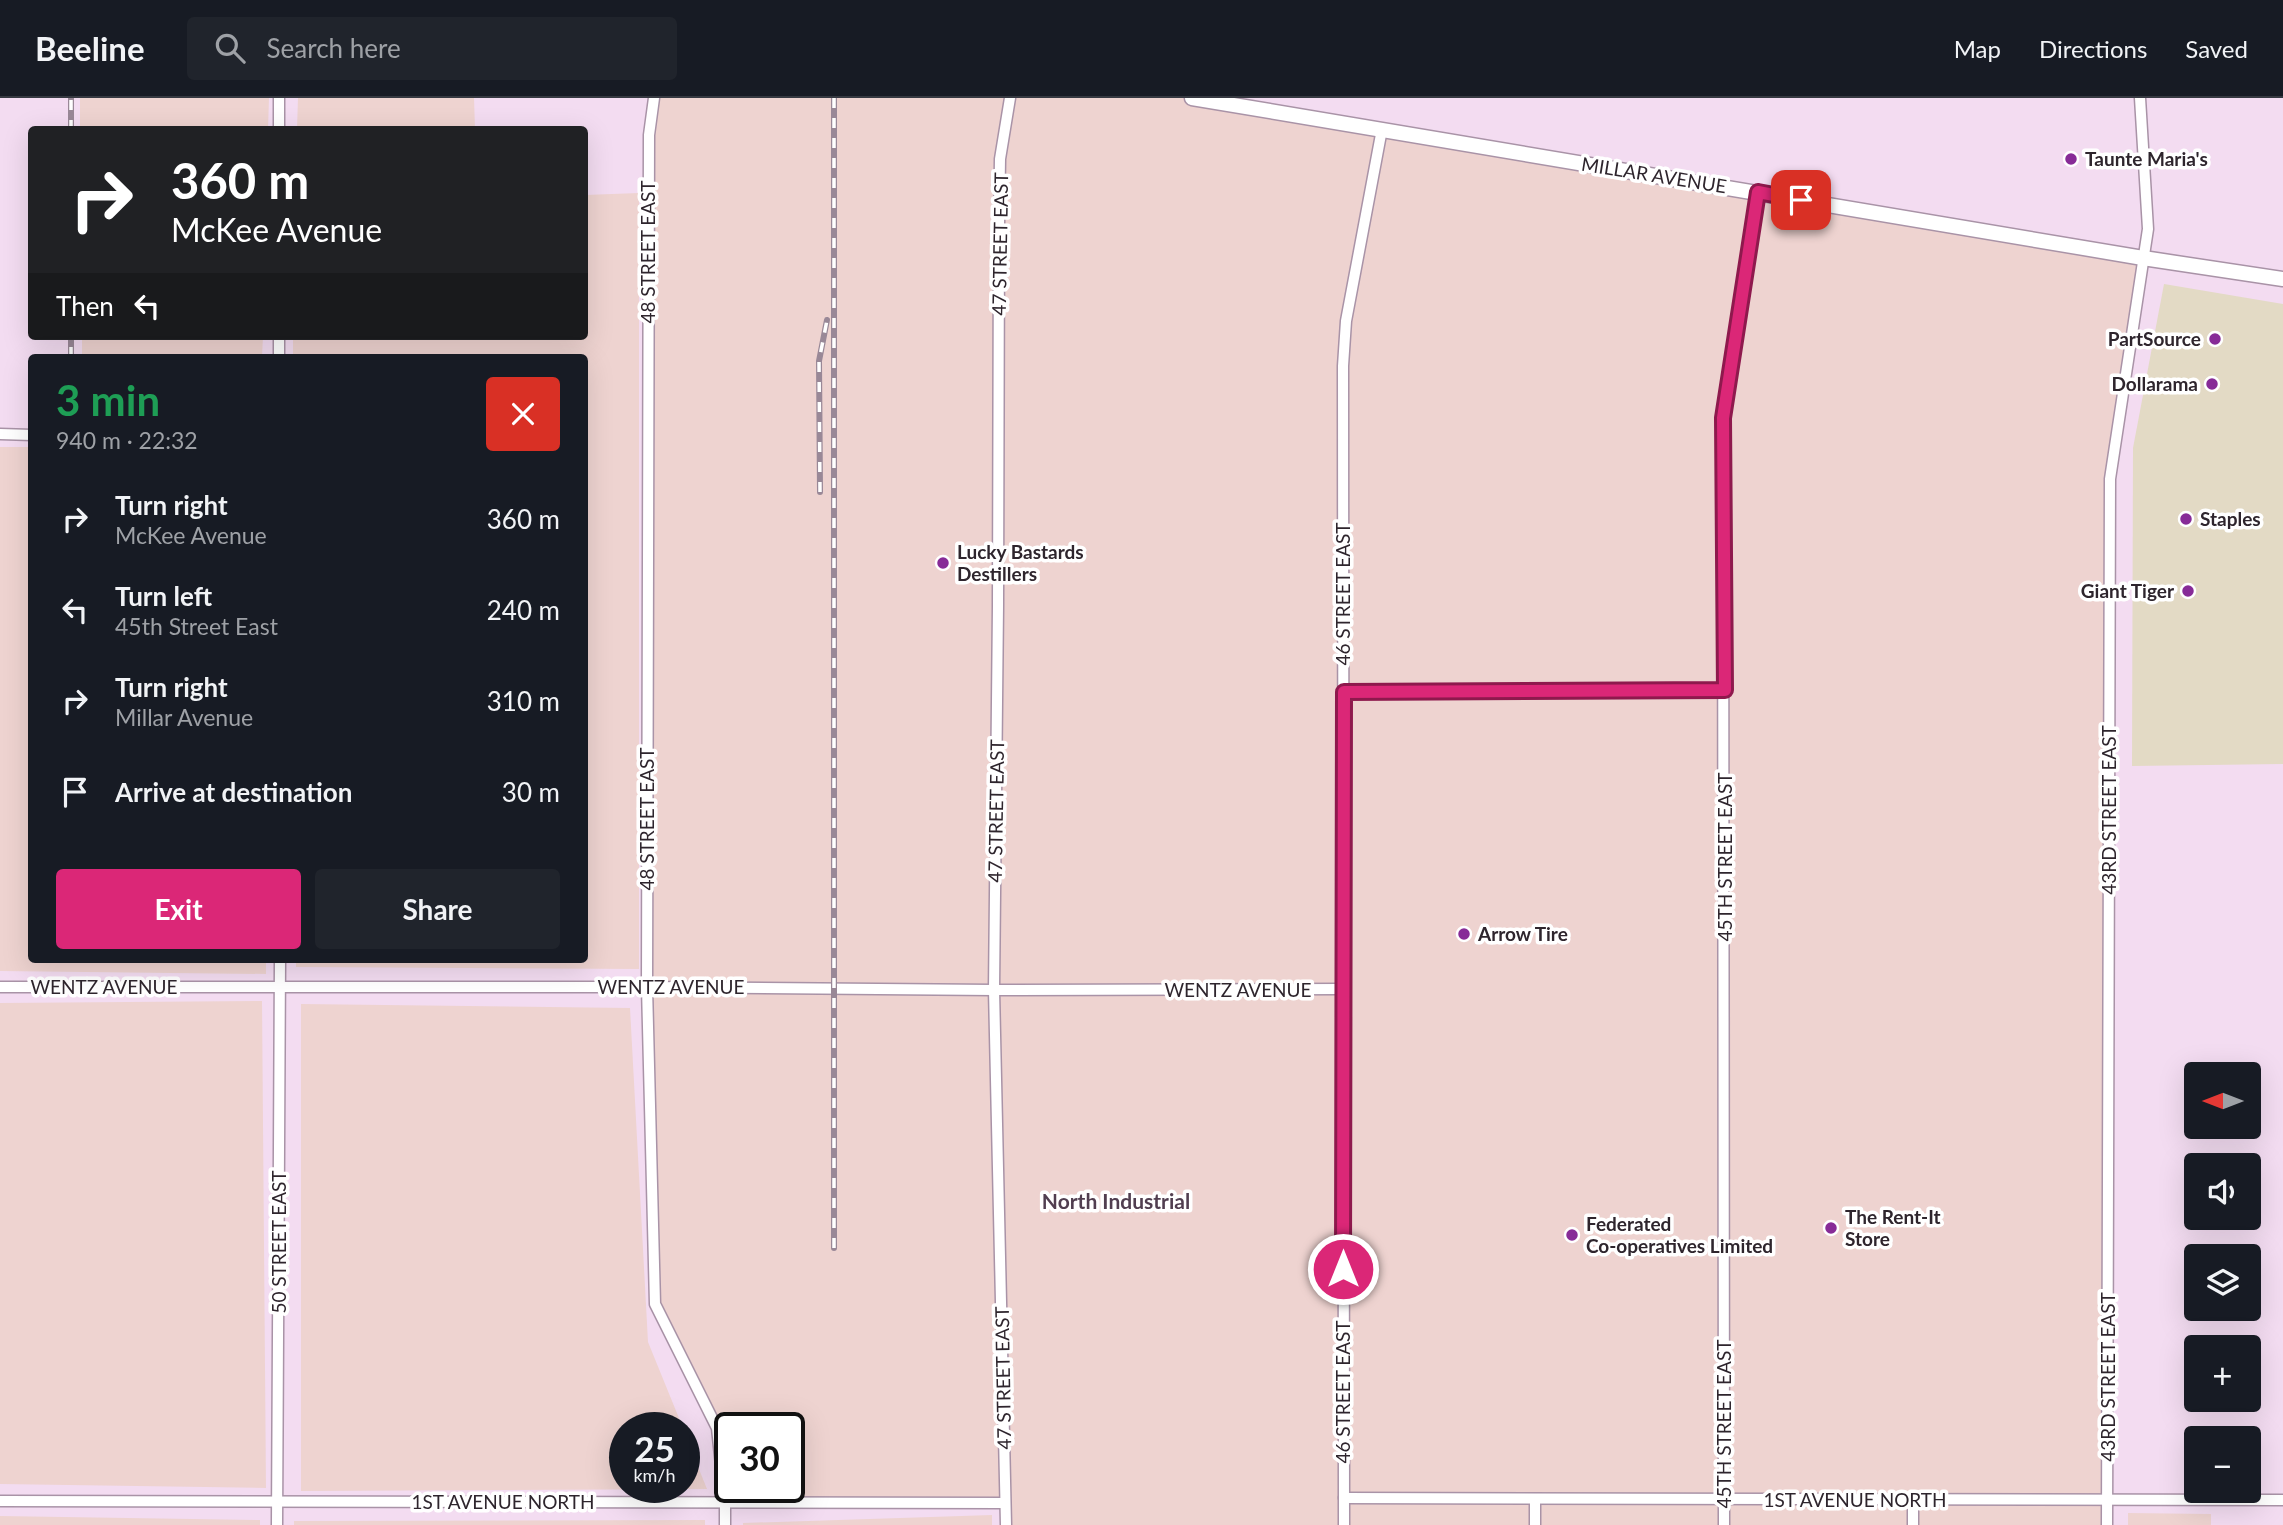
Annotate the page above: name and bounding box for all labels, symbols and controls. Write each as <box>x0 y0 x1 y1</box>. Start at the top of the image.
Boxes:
search box <box>187 17 677 80</box>
text: Beeline <box>35 28 145 68</box>
icon: search <box>211 29 249 67</box>
text: Search here <box>267 32 401 64</box>
text: Map <box>1954 34 2001 63</box>
text: Directions <box>2039 34 2147 63</box>
text: Saved <box>2185 34 2248 63</box>
place label: Taunte Maria's <box>2085 147 2208 170</box>
text: 360 m <box>171 151 309 209</box>
marker: Taunte Maria's <box>2063 151 2079 167</box>
street label: MILLAR AVENUE <box>1580 152 1728 197</box>
icon: right <box>56 154 147 245</box>
pin <box>1771 170 1831 230</box>
street label: 47 STREET EAST <box>987 172 1012 316</box>
street label: 48 STREET EAST <box>636 180 659 324</box>
icon: arrive <box>1782 181 1820 219</box>
text: McKee Avenue <box>171 210 382 249</box>
icon: left <box>128 287 166 325</box>
text: Then <box>56 290 114 322</box>
place label: PartSource <box>2108 327 2201 350</box>
marker: PartSource <box>2207 331 2223 347</box>
place label: Dollarama <box>2112 372 2198 395</box>
text: 3 min <box>56 375 160 425</box>
marker: Dollarama <box>2204 376 2220 392</box>
button: close <box>486 377 560 451</box>
text: 940 m · 22:32 <box>56 426 198 454</box>
text: Turn right <box>115 489 228 521</box>
icon: right <box>56 500 94 538</box>
text: 360 m <box>487 503 560 535</box>
place label: Staples <box>2200 507 2261 530</box>
marker: Staples <box>2178 511 2194 527</box>
text: McKee Avenue <box>115 521 267 549</box>
street label: 46 STREET EAST <box>1331 522 1354 666</box>
place label: Lucky Bastards Destillers <box>957 540 1084 585</box>
marker: Lucky Bastards Destillers <box>935 555 951 571</box>
place label: Giant Tiger <box>2081 579 2175 602</box>
text: Turn left <box>115 580 212 612</box>
marker: Giant Tiger <box>2180 583 2196 599</box>
icon: left <box>56 591 94 629</box>
text: 240 m <box>487 594 560 626</box>
text: 45th Street East <box>115 612 278 640</box>
text: Turn right <box>115 671 228 703</box>
icon: right <box>56 682 94 720</box>
text: 310 m <box>487 685 560 717</box>
text: Millar Avenue <box>115 703 253 731</box>
street label: 43RD STREET EAST <box>2097 725 2120 895</box>
street label: 47 STREET EAST <box>983 739 1008 883</box>
street label: 48 STREET EAST <box>635 747 658 891</box>
icon: arrive <box>56 773 94 811</box>
street label: 45TH STREET EAST <box>1713 773 1736 941</box>
text: Arrive at destination <box>115 776 352 808</box>
text: 30 m <box>502 776 560 808</box>
button: Exit <box>56 869 301 949</box>
button: Share <box>315 869 560 949</box>
place label: Arrow Tire <box>1477 922 1568 945</box>
marker: Arrow Tire <box>1456 926 1472 942</box>
street label: WENTZ AVENUE <box>30 975 178 998</box>
street label: WENTZ AVENUE <box>597 975 745 998</box>
street label: WENTZ AVENUE <box>1164 978 1312 1001</box>
north arrow <box>2184 1062 2261 1139</box>
map controls <box>2184 1062 2261 1503</box>
button: sound <box>2184 1153 2261 1230</box>
street label: 50 STREET EAST <box>267 1170 290 1314</box>
district label: North Industrial <box>1042 1188 1190 1213</box>
place label: The Rent-It Store <box>1845 1205 1941 1250</box>
place label: Federated Co-operatives Limited <box>1586 1212 1773 1257</box>
marker: The Rent-It Store <box>1823 1220 1839 1236</box>
marker: Federated Co-operatives Limited <box>1564 1227 1580 1243</box>
position arrow <box>1306 1232 1380 1306</box>
button: layers <box>2184 1244 2261 1321</box>
street label: 43RD STREET EAST <box>2096 1292 2119 1462</box>
street label: 47 STREET EAST <box>990 1306 1015 1450</box>
street label: 46 STREET EAST <box>1331 1320 1354 1464</box>
button: + <box>2184 1335 2261 1412</box>
street label: 45TH STREET EAST <box>1712 1340 1735 1508</box>
speed limit sign: 30 <box>714 1412 805 1503</box>
button: − <box>2184 1426 2261 1503</box>
text: 25 <box>634 1427 675 1469</box>
text: km/h <box>633 1464 676 1486</box>
street label: 1ST AVENUE NORTH <box>1763 1488 1947 1511</box>
street label: 1ST AVENUE NORTH <box>411 1490 595 1513</box>

